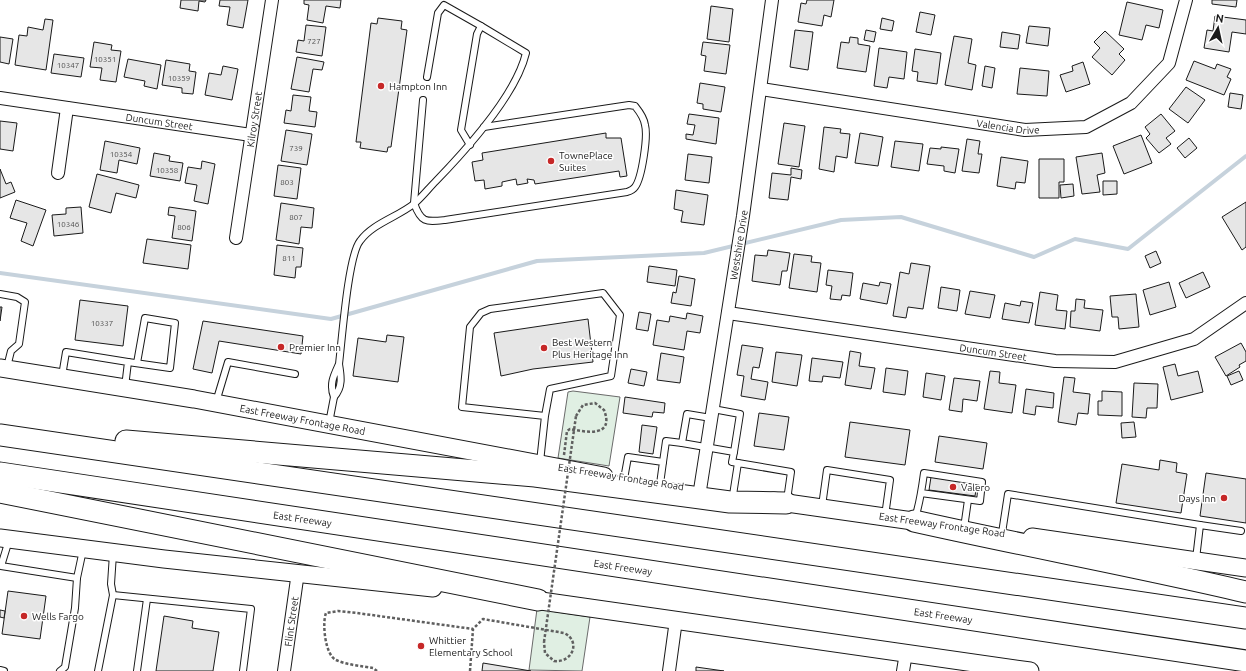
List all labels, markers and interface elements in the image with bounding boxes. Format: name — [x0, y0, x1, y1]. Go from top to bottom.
north arrow — [1198, 8, 1238, 48]
text: N — [1215, 12, 1225, 25]
house number: 727 — [307, 37, 321, 46]
house number: 10351 — [94, 55, 116, 64]
house number: 10347 — [57, 61, 79, 70]
house number: 10359 — [168, 74, 190, 83]
marker: Hampton Inn — [376, 81, 386, 91]
place label: Hampton Inn — [389, 81, 447, 92]
street label: Kilroy Street — [244, 91, 264, 148]
street label: Duncum Street — [125, 111, 194, 132]
street label: Valencia Drive — [976, 117, 1040, 136]
house number: 739 — [289, 144, 303, 153]
house number: 10354 — [110, 150, 133, 159]
place label: TownePlace Suites — [559, 150, 613, 173]
marker: TownePlace Suites — [546, 156, 556, 166]
house number: 10358 — [156, 166, 179, 175]
house number: 803 — [280, 178, 294, 187]
street label: Westshire Drive — [728, 209, 749, 281]
house number: 807 — [289, 213, 303, 222]
house number: 10346 — [57, 220, 80, 229]
house number: 806 — [177, 223, 191, 232]
house number: 811 — [282, 254, 296, 263]
house number: 10337 — [91, 319, 113, 328]
place label: Best Western Plus Heritage Inn — [552, 337, 628, 360]
marker: Premier Inn — [276, 342, 286, 352]
place label: Premier Inn — [289, 342, 341, 353]
street label: Duncum Street — [959, 342, 1028, 362]
marker: Best Western Plus Heritage Inn — [539, 343, 549, 353]
street label: East Freeway Frontage Road — [239, 402, 366, 437]
street label: East Freeway Frontage Road — [557, 462, 685, 492]
marker: Valero — [948, 482, 958, 492]
place label: Valero — [961, 482, 990, 493]
place label: Days Inn — [1178, 493, 1216, 504]
marker: Days Inn — [1219, 493, 1229, 503]
street label: East Freeway — [273, 509, 333, 529]
street label: East Freeway Frontage Road — [878, 511, 1006, 539]
street label: East Freeway — [593, 557, 653, 577]
street label: Flint Street — [282, 596, 300, 647]
street label: East Freeway — [913, 605, 973, 625]
marker: Wells Fargo — [19, 611, 29, 621]
place label: Wells Fargo — [32, 611, 84, 622]
place label: Whittier Elementary School — [429, 635, 513, 658]
marker: Whittier Elementary School — [416, 641, 426, 651]

